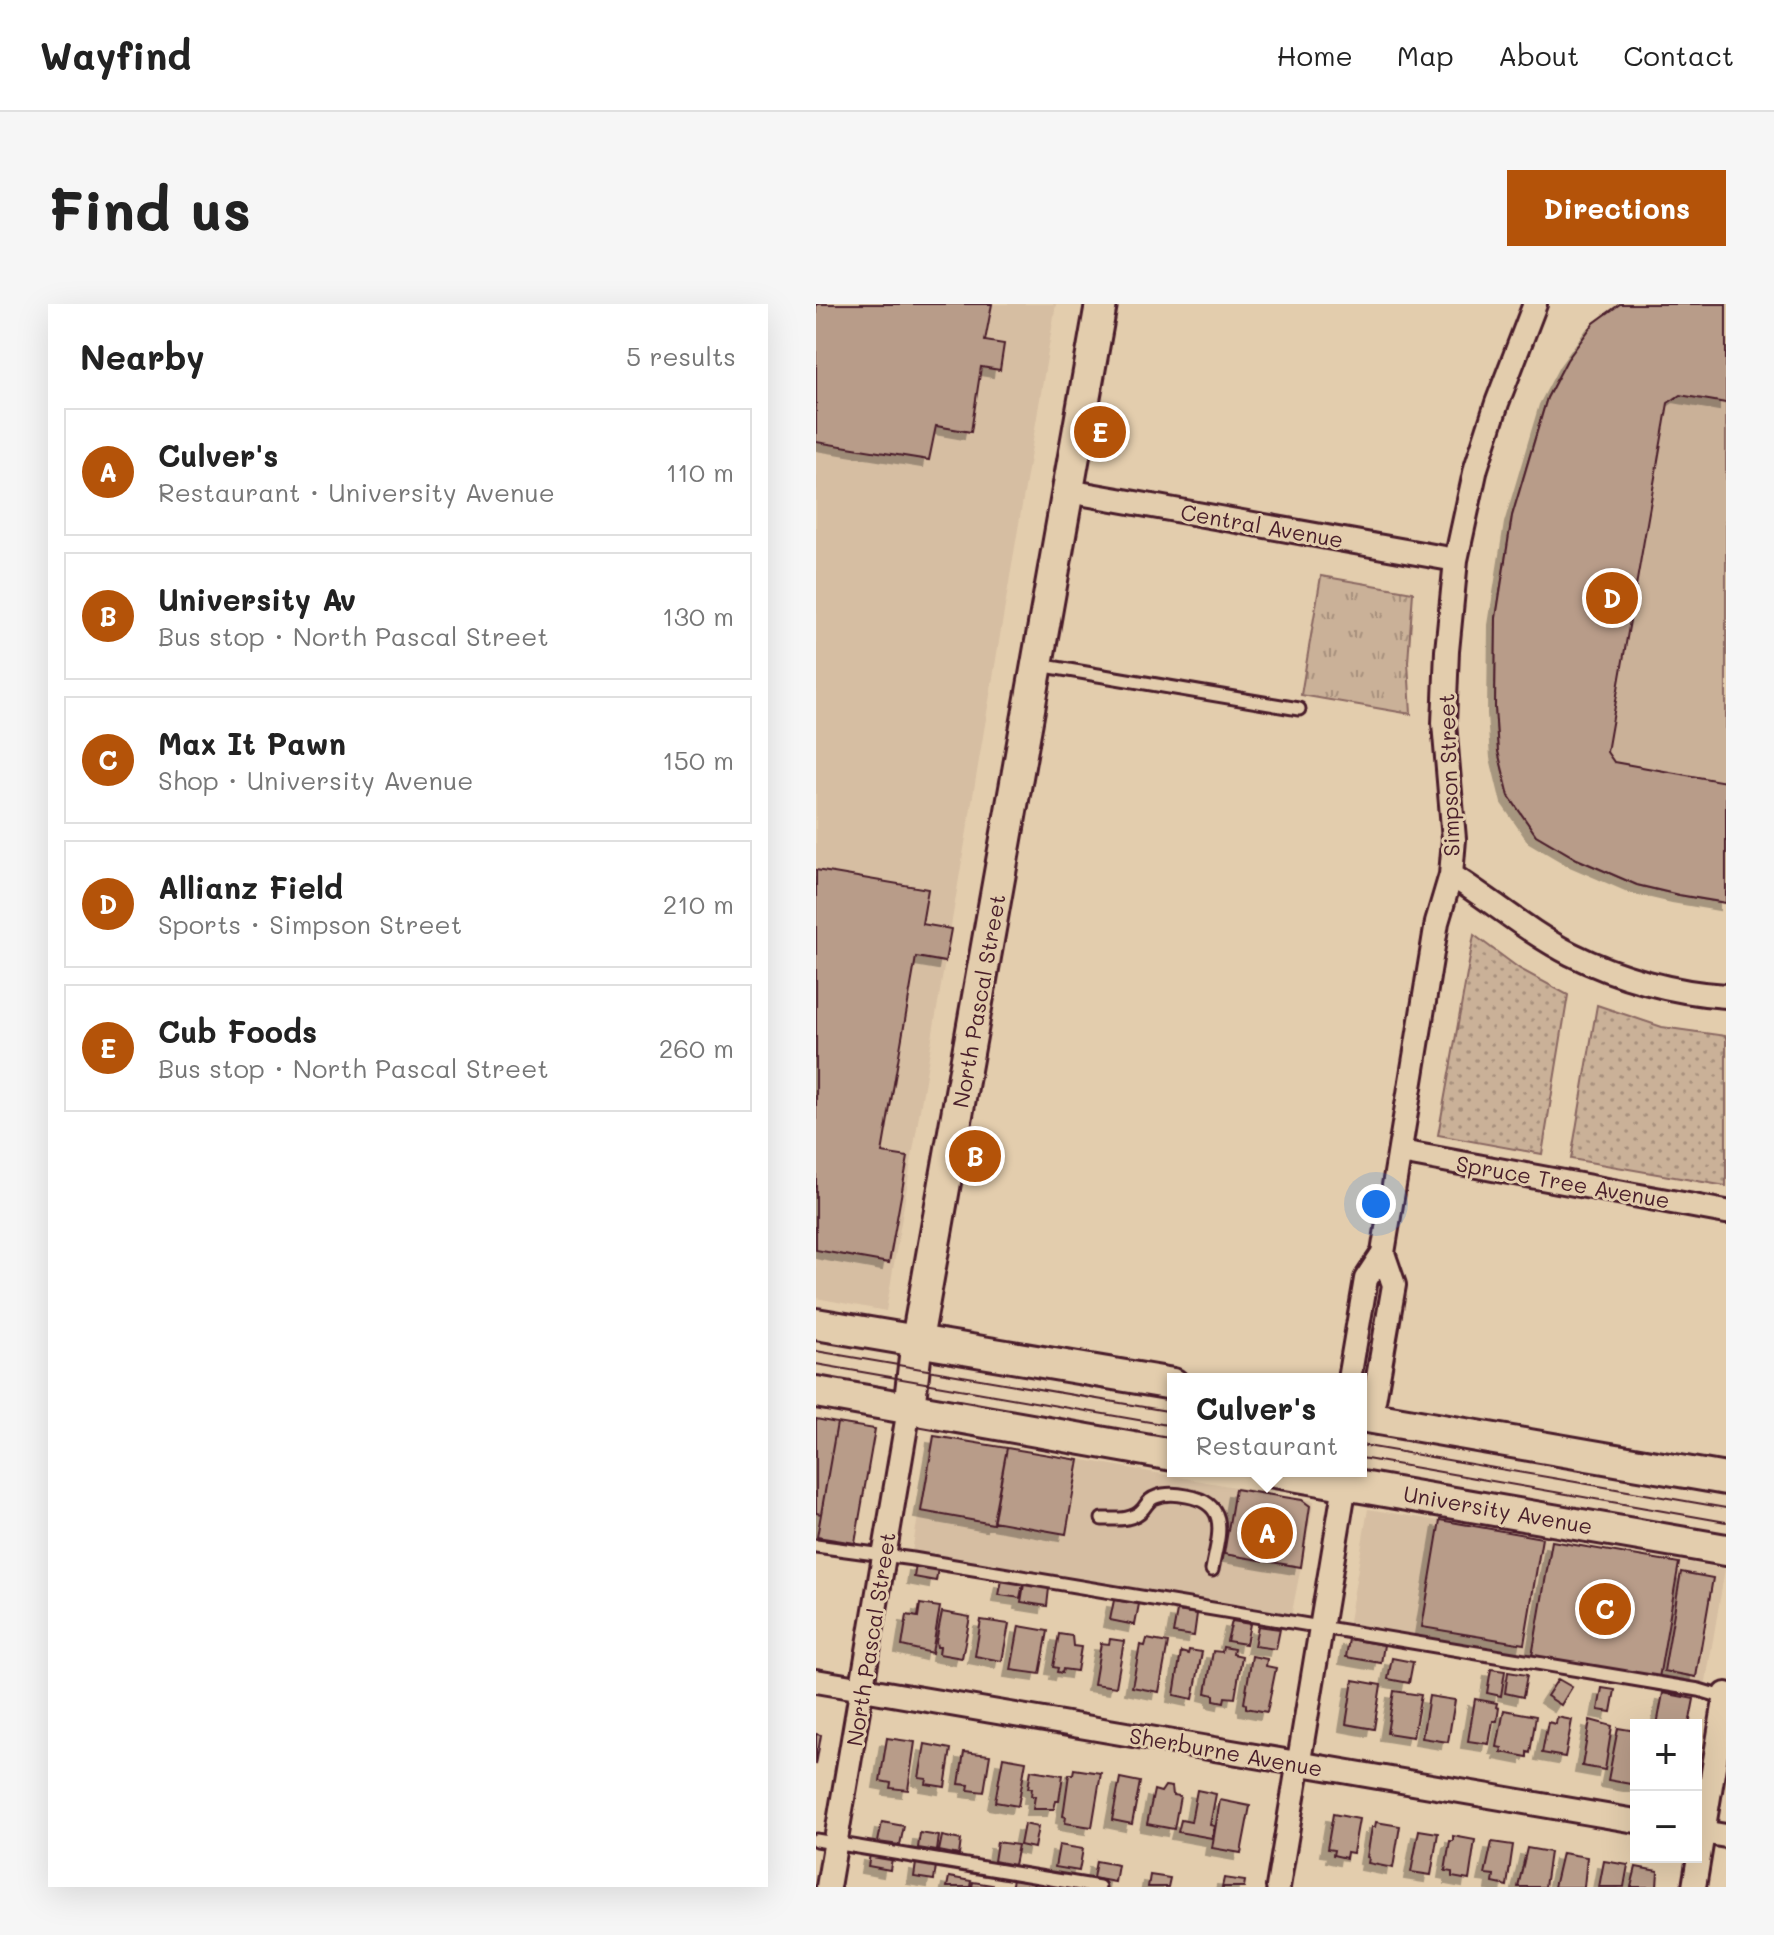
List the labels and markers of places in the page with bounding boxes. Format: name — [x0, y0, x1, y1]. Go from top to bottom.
pin: E — [1074, 402, 1126, 462]
pin: D — [1586, 568, 1638, 628]
pin: B — [949, 1126, 1001, 1186]
pin: A — [1241, 1503, 1293, 1563]
pin: C — [1579, 1579, 1631, 1639]

